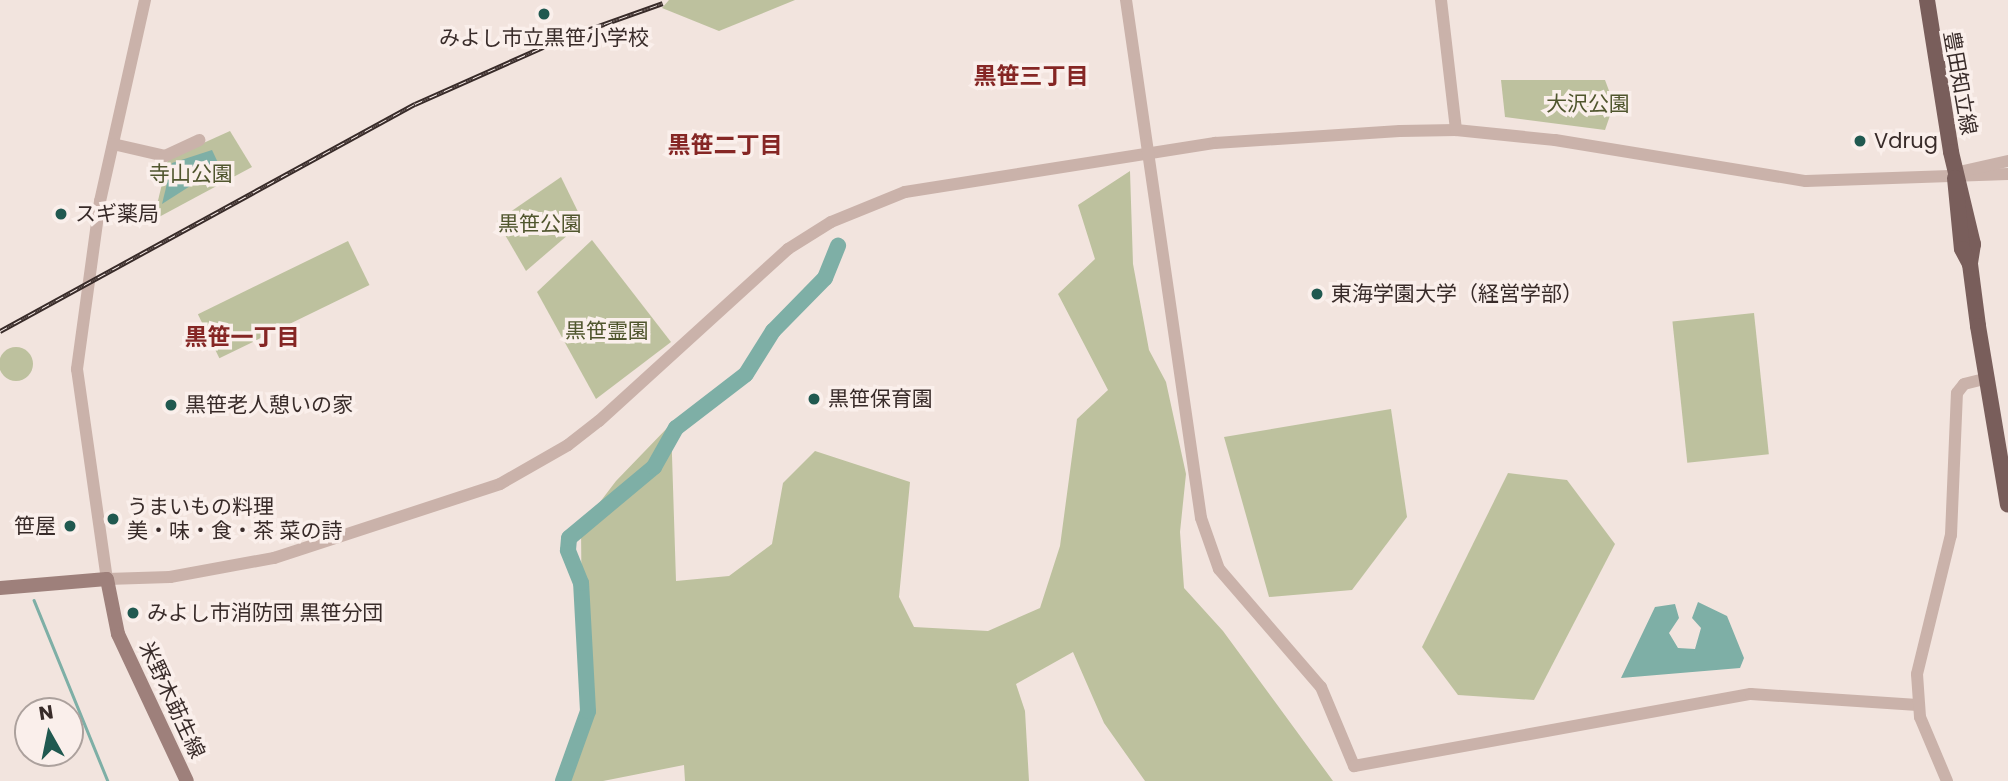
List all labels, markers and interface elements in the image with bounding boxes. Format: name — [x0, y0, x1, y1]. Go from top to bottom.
marker: みよし市立黒笹小学校 — [536, 6, 552, 22]
place label: みよし市立黒笹小学校 — [439, 25, 649, 51]
street label: 豊田知立線 — [1938, 29, 1982, 137]
district label: 黒笹三丁目 — [974, 62, 1088, 90]
park label: 大沢公園 — [1546, 91, 1630, 117]
place label: Vdrug — [1874, 128, 1938, 154]
district label: 黒笹二丁目 — [668, 131, 782, 159]
marker: Vdrug — [1852, 133, 1868, 149]
park label: 寺山公園 — [149, 161, 233, 187]
place label: スギ薬局 — [75, 201, 159, 227]
marker: スギ薬局 — [53, 206, 69, 222]
park label: 黒笹公園 — [498, 211, 582, 237]
place label: 東海学園大学（経営学部） — [1331, 281, 1583, 307]
marker: 東海学園大学（経営学部） — [1309, 286, 1325, 302]
park label: 黒笹霊園 — [565, 318, 649, 344]
district label: 黒笹一丁目 — [185, 323, 299, 351]
place label: 黒笹保育園 — [828, 386, 933, 412]
marker: 黒笹保育園 — [806, 391, 822, 407]
place label: 黒笹老人憩いの家 — [185, 392, 353, 418]
marker: 黒笹老人憩いの家 — [163, 397, 179, 413]
place label: うまいもの料理 美・味・食・茶 菜の詩 — [127, 494, 343, 544]
marker: うまいもの料理 美・味・食・茶 菜の詩 — [105, 511, 121, 527]
place label: 笹屋 — [14, 513, 56, 539]
marker: 笹屋 — [62, 518, 78, 534]
place label: みよし市消防団 黒笹分団 — [147, 600, 384, 626]
marker: みよし市消防団 黒笹分団 — [125, 605, 141, 621]
street label: 米野木莇生線 — [134, 638, 210, 762]
north arrow — [14, 697, 84, 767]
text: N — [37, 698, 55, 727]

